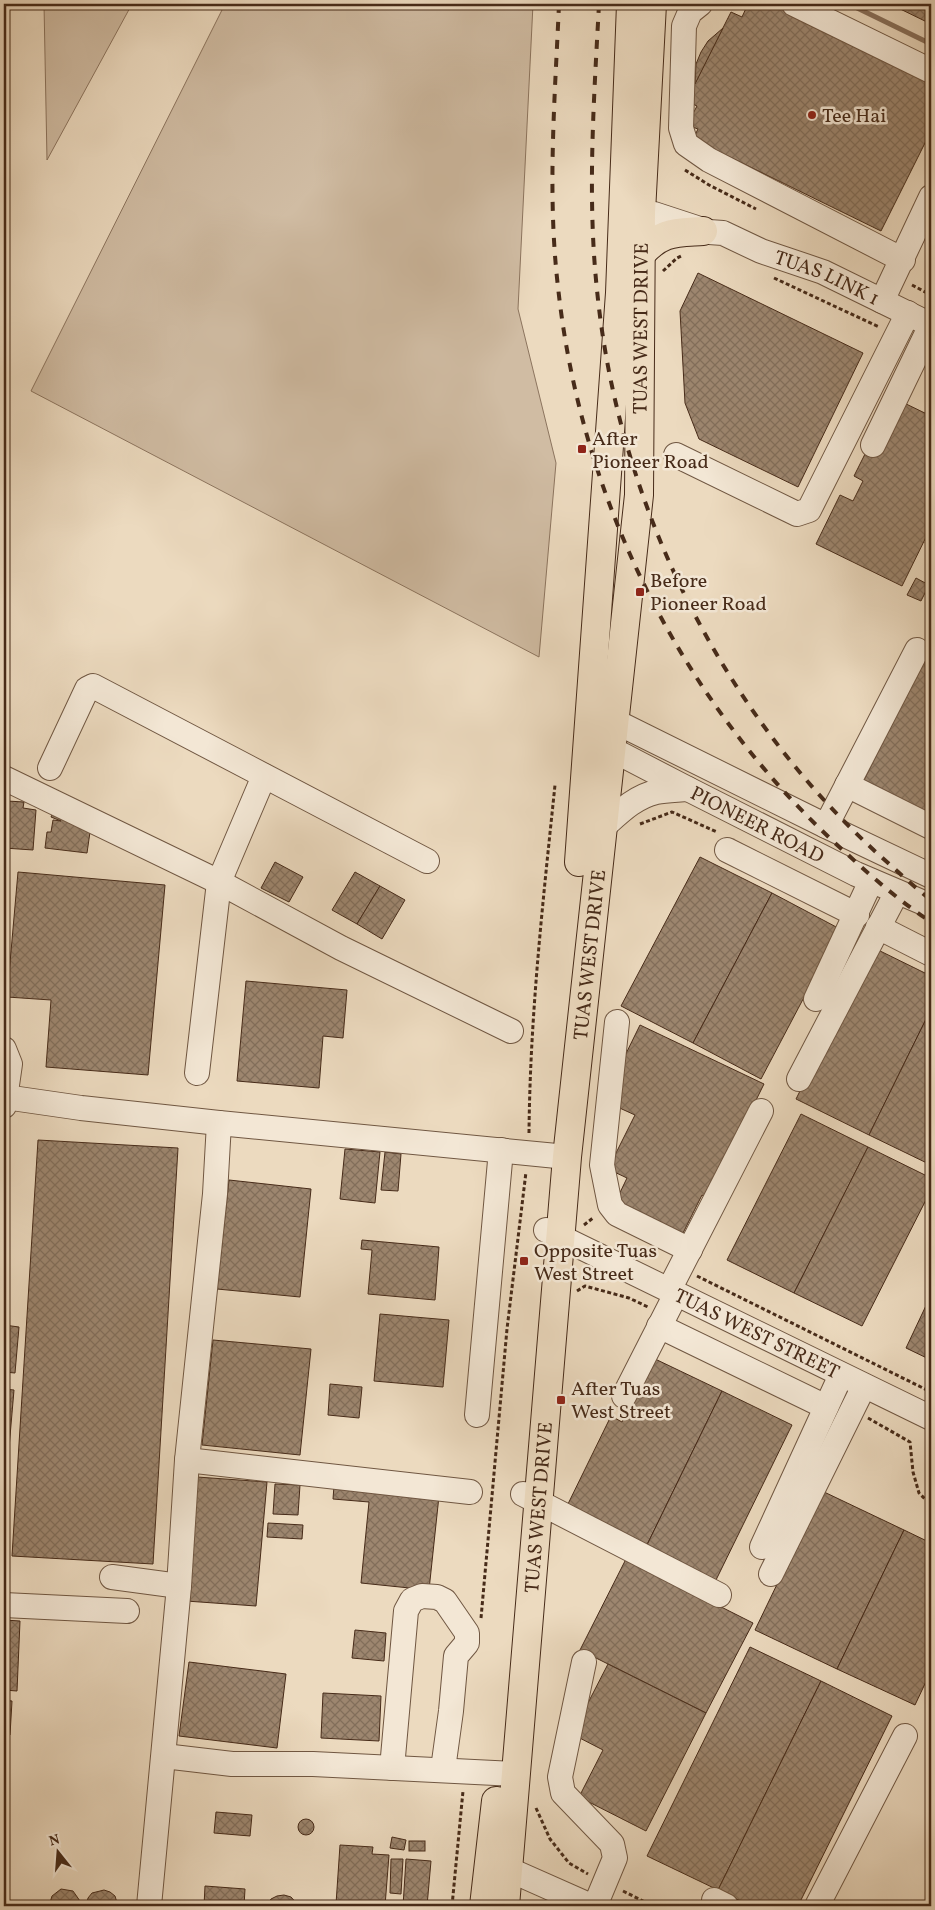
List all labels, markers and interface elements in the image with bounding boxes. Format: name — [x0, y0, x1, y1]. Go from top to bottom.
place label: Tee Hai — [822, 103, 886, 131]
marker: Tee Hai — [806, 109, 818, 121]
street label: TUAS WEST DRIVE — [628, 243, 657, 414]
street label: TUAS LINK 1 — [770, 244, 884, 313]
place label: After Pioneer Road — [592, 426, 709, 477]
marker: After Pioneer Road — [576, 443, 588, 455]
place label: Before Pioneer Road — [650, 568, 767, 619]
marker: Before Pioneer Road — [634, 586, 646, 598]
street label: PIONEER ROAD — [685, 780, 828, 871]
street label: TUAS WEST DRIVE — [568, 868, 614, 1042]
place label: Opposite Tuas West Street — [534, 1238, 657, 1289]
marker: Opposite Tuas West Street — [518, 1255, 530, 1267]
street label: TUAS WEST STREET — [669, 1283, 844, 1387]
place label: After Tuas West Street — [571, 1376, 671, 1427]
marker: After Tuas West Street — [555, 1394, 567, 1406]
street label: TUAS WEST DRIVE — [519, 1421, 561, 1594]
north arrow — [32, 1828, 82, 1878]
text: N — [47, 1830, 62, 1852]

